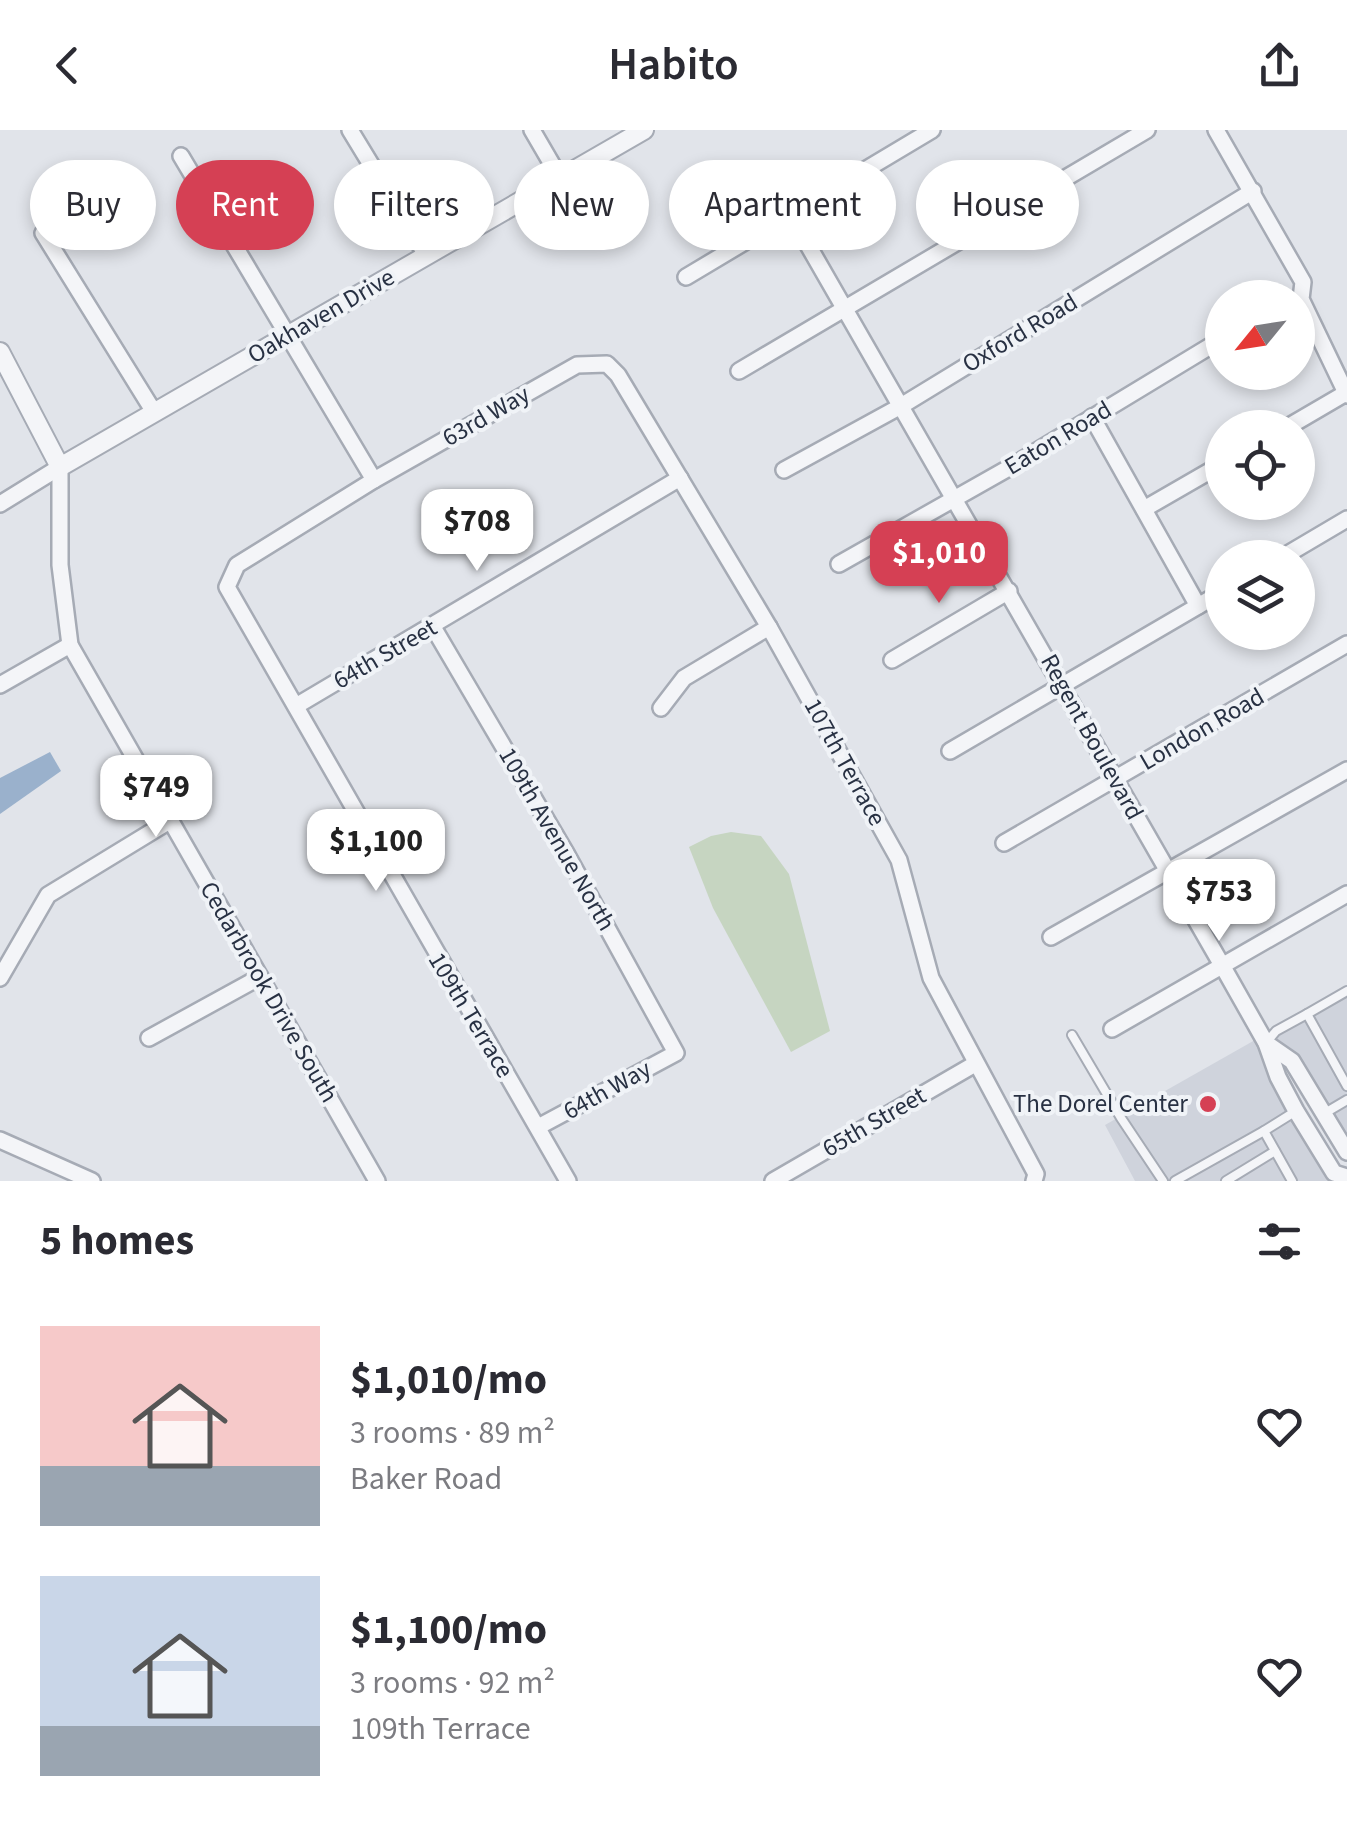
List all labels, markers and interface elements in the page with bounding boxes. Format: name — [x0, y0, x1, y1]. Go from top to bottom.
text: Habito — [608, 33, 739, 97]
icon: back — [40, 38, 95, 93]
icon: share — [1252, 38, 1307, 93]
chip: Buy — [30, 160, 156, 250]
chip: Rent — [176, 160, 314, 250]
chip: Filters — [334, 160, 494, 250]
chip: New — [514, 160, 649, 250]
chip: Apartment — [669, 160, 896, 250]
chip: House — [916, 160, 1079, 250]
street label: Oakhaven Drive — [241, 259, 401, 373]
north arrow — [1205, 280, 1315, 390]
map controls — [1205, 280, 1315, 650]
street label: Oxford Road — [955, 284, 1085, 382]
street label: 63rd Way — [436, 376, 537, 456]
street label: Eaton Road — [998, 392, 1118, 484]
button: locate — [1205, 410, 1315, 520]
pin: $708 — [418, 489, 536, 574]
text: $708 — [443, 498, 511, 544]
pin: $1,010 — [858, 521, 1020, 606]
text: $1,010 — [892, 530, 986, 576]
button: layers — [1205, 540, 1315, 650]
street label: 64th Street — [326, 610, 444, 698]
street label: Regent Boulevard — [1031, 647, 1153, 827]
street label: London Road — [1133, 679, 1271, 779]
street label: 107th Terrace — [795, 692, 895, 832]
street label: 109th Avenue North — [490, 740, 624, 938]
pin: $749 — [97, 755, 215, 840]
text: $749 — [122, 764, 190, 810]
pin: $1,100 — [295, 809, 457, 894]
text: $1,100 — [329, 818, 423, 864]
pin: $753 — [1160, 859, 1278, 944]
text: $753 — [1185, 868, 1253, 914]
street label: Cedarbrook Drive South — [191, 875, 347, 1109]
street label: 109th Terrace — [419, 945, 523, 1085]
street label: 64th Way — [557, 1051, 658, 1129]
street label: 65th Street — [815, 1078, 933, 1166]
place label: The Dorel Center — [1013, 1086, 1188, 1122]
marker: The Dorel Center — [1197, 1093, 1219, 1115]
text: 5 homes — [40, 1211, 194, 1271]
icon: filters — [1252, 1214, 1307, 1269]
text: $1,010/mo — [350, 1350, 547, 1410]
icon: home — [120, 1366, 240, 1486]
icon: heart — [1252, 1399, 1307, 1454]
text: 3 rooms · 89 m² — [350, 1410, 555, 1456]
text: Baker Road — [350, 1456, 502, 1502]
text: $1,100/mo — [350, 1600, 547, 1660]
icon: home — [120, 1616, 240, 1736]
icon: heart — [1252, 1649, 1307, 1704]
text: 3 rooms · 92 m² — [350, 1660, 555, 1706]
text: 109th Terrace — [350, 1706, 531, 1752]

